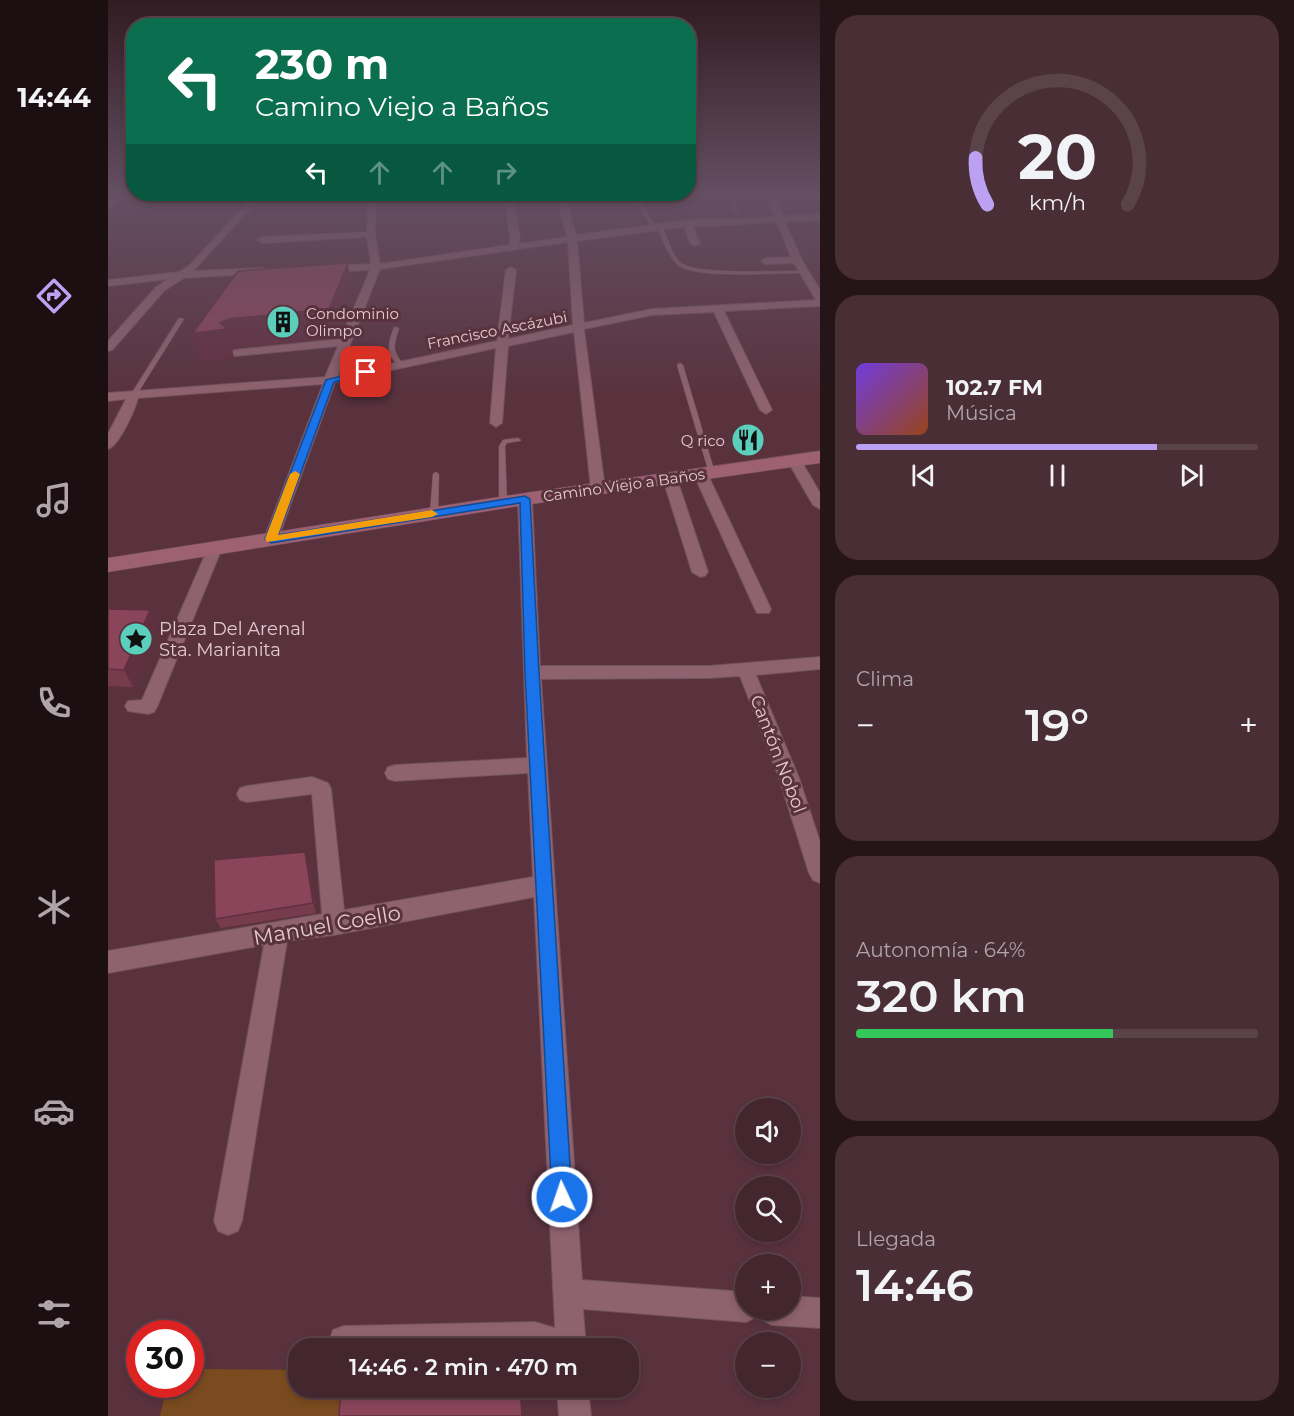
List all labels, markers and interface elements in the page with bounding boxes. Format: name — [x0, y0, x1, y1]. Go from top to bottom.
text: 230 m — [255, 38, 389, 90]
icon: left — [156, 42, 234, 120]
text: 14:44 — [17, 81, 91, 114]
text: Camino Viejo a Baños — [255, 90, 549, 123]
text: 20 — [1017, 119, 1097, 195]
icon: left — [300, 156, 333, 189]
icon: ahead — [363, 156, 396, 189]
icon: ahead — [426, 156, 459, 189]
icon: right — [489, 156, 522, 189]
text: km/h — [1028, 189, 1086, 215]
icon: directions — [33, 275, 75, 317]
building icon: Condominio Olimpo — [265, 304, 301, 340]
place label: Condominio Olimpo — [306, 304, 399, 340]
street label: Francisco Ascázubi — [425, 307, 569, 353]
pin — [340, 346, 391, 397]
icon: arrive — [349, 355, 382, 388]
text: 102.7 FM — [946, 374, 1043, 401]
text: Música — [946, 401, 1017, 425]
restaurant icon: Q rico — [730, 422, 766, 458]
place label: Q rico — [681, 431, 725, 450]
icon: previous — [907, 459, 940, 492]
icon: pause — [1041, 459, 1074, 492]
icon: next — [1175, 459, 1208, 492]
street label: Camino Viejo a Baños — [542, 464, 706, 506]
icon: music — [33, 479, 75, 521]
place label: Plaza Del Arenal Sta. Marianita — [159, 618, 306, 661]
place icon: Plaza Del Arenal Sta. Marianita — [118, 621, 154, 657]
text: Clima — [856, 667, 914, 691]
icon: phone — [33, 682, 75, 724]
street label: Cantón Nobol — [745, 692, 811, 816]
text: 19° — [1025, 697, 1089, 752]
text: − — [856, 705, 875, 745]
text: + — [1239, 705, 1258, 745]
icon: climate — [33, 886, 75, 928]
street label: Manuel Coello — [251, 900, 403, 950]
text: Autonomía · 64% — [856, 938, 1025, 962]
text: 320 km — [856, 968, 1027, 1023]
icon: car — [33, 1090, 75, 1132]
map controls — [735, 1098, 801, 1398]
button: sound — [735, 1098, 801, 1164]
position arrow — [530, 1165, 594, 1229]
button: search — [735, 1176, 801, 1242]
text: Llegada — [856, 1227, 936, 1251]
button: + — [735, 1254, 801, 1320]
text: 14:46 — [856, 1257, 974, 1312]
icon: filters — [33, 1293, 75, 1335]
speed limit sign: 30 — [126, 1320, 204, 1398]
button: − — [735, 1332, 801, 1398]
text: 14:46 · 2 min · 470 m — [349, 1354, 578, 1381]

